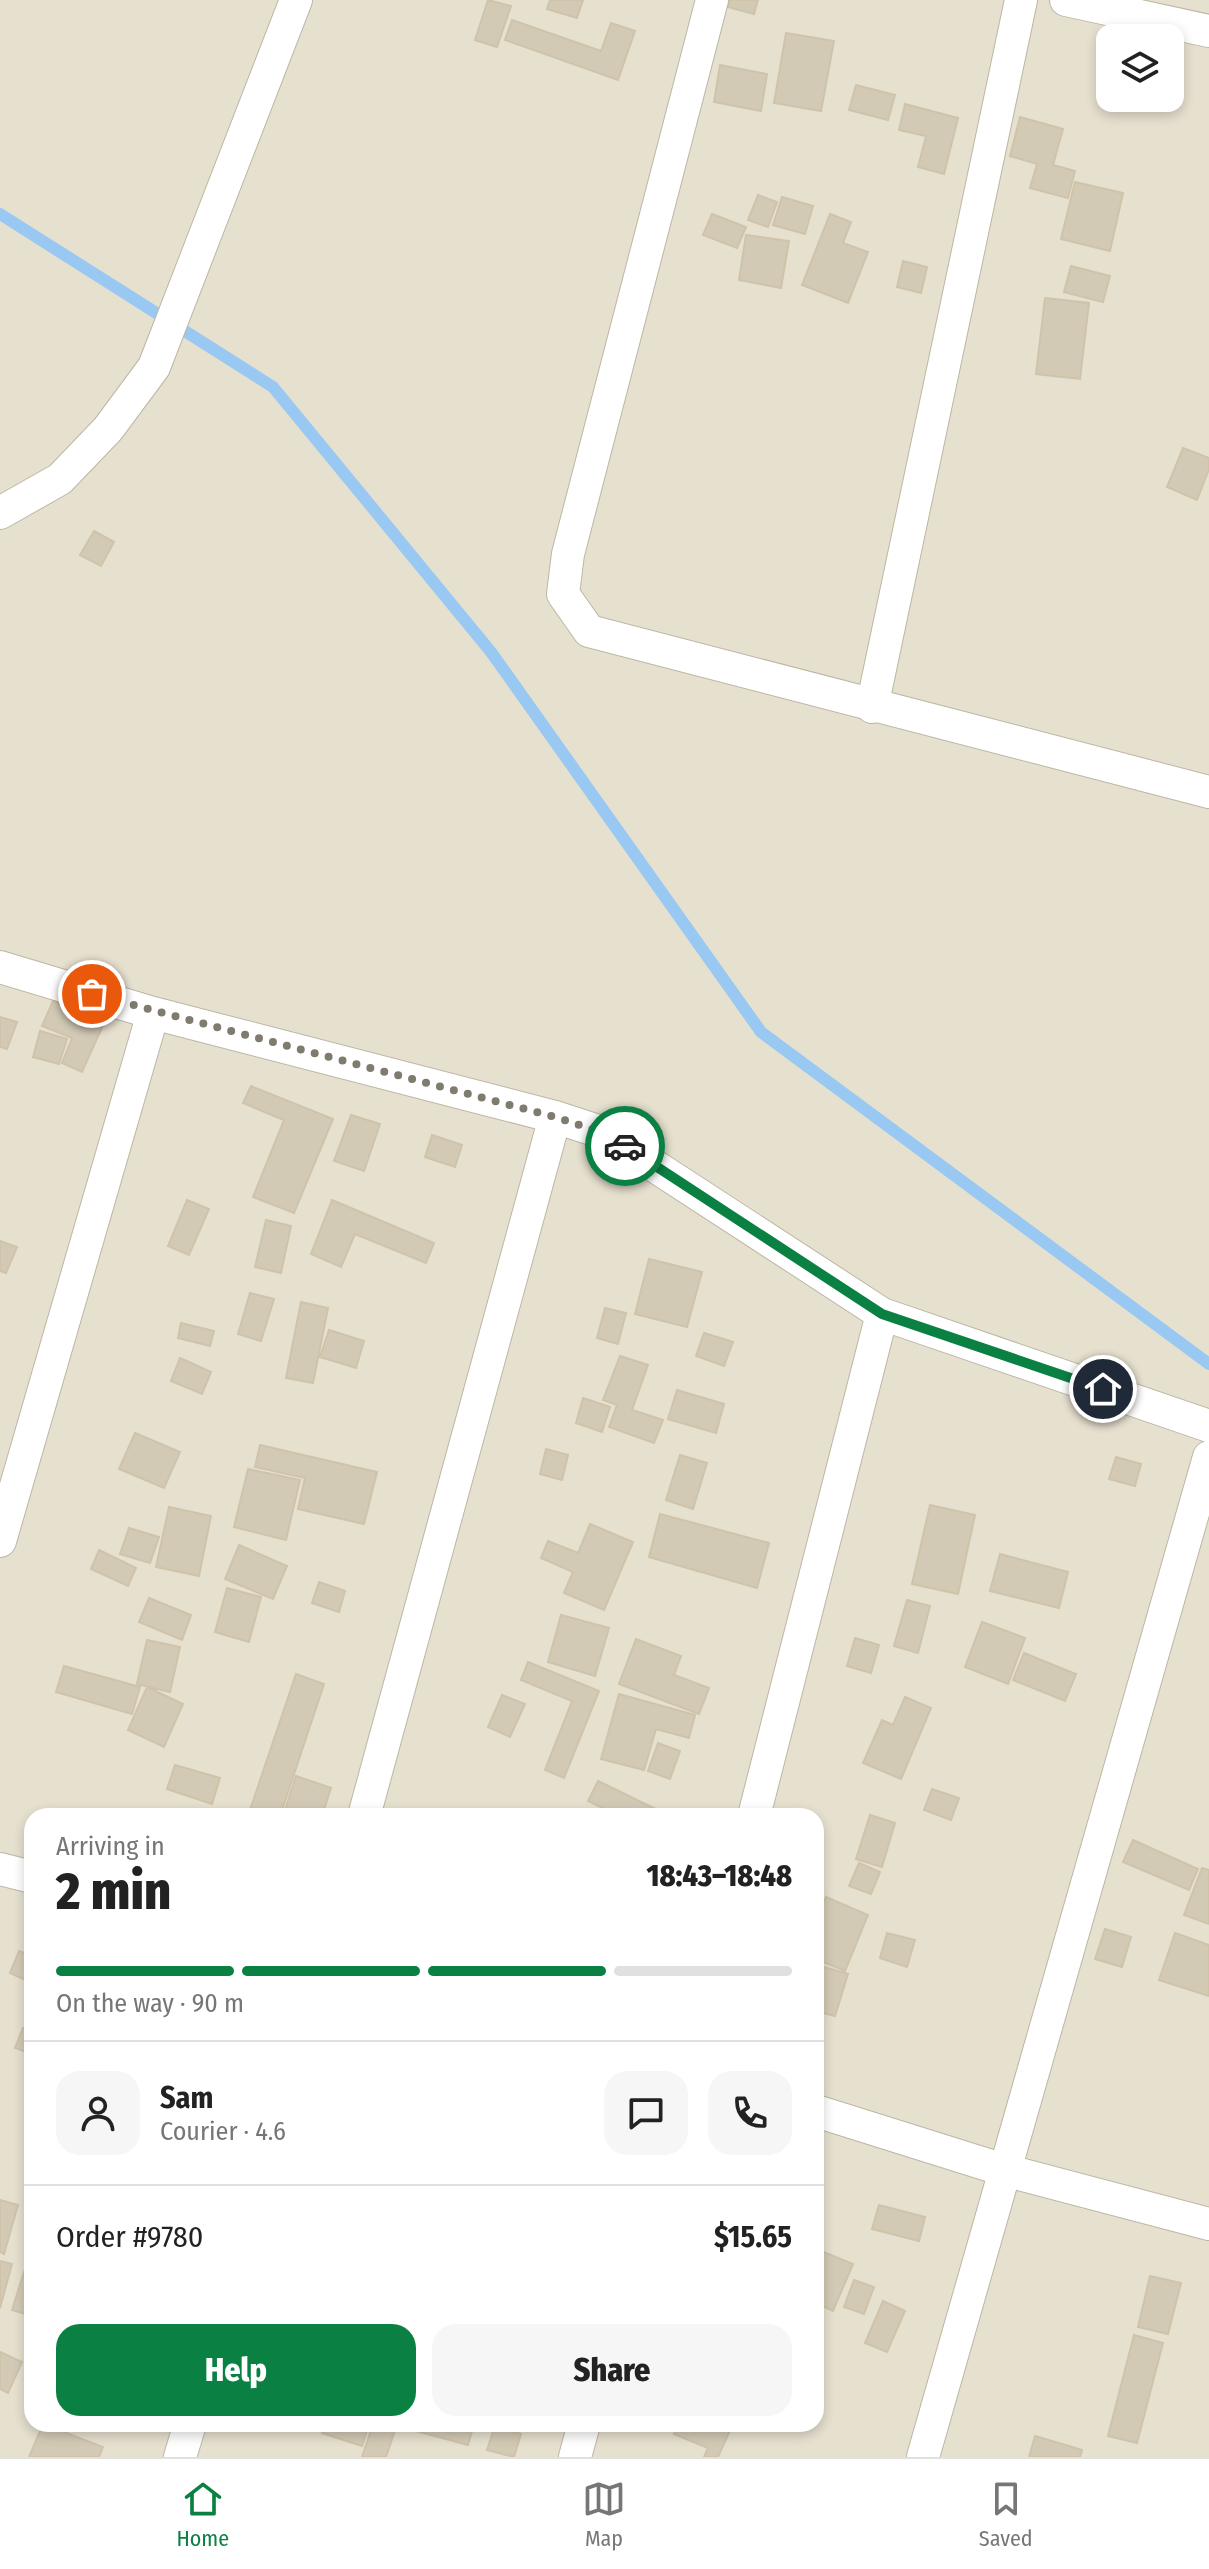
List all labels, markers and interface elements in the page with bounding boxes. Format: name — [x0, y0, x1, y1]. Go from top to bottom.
map controls — [1096, 24, 1184, 112]
button: layers — [1096, 24, 1184, 112]
pin — [58, 960, 126, 1028]
icon: bag — [70, 972, 114, 1016]
courier — [585, 1106, 665, 1186]
icon: car — [603, 1124, 647, 1168]
pin — [1069, 1355, 1137, 1423]
icon: home — [1081, 1367, 1125, 1411]
text: Arriving in — [56, 1831, 165, 1862]
text: 18:43–18:48 — [646, 1858, 792, 1894]
text: 2 min — [56, 1860, 171, 1923]
text: On the way · 90 m — [56, 1988, 244, 2019]
button: person — [56, 2071, 140, 2155]
button: chat — [604, 2071, 688, 2155]
button: phone — [708, 2071, 792, 2155]
text: Sam — [160, 2080, 213, 2116]
text: Courier · 4.6 — [160, 2116, 286, 2147]
text: Order #9780 — [56, 2219, 203, 2255]
text: $15.65 — [714, 2219, 792, 2255]
button: Help — [56, 2324, 416, 2416]
button: Share — [432, 2324, 792, 2416]
tab: Home — [176, 2477, 229, 2552]
tab: Map — [582, 2477, 626, 2552]
tab: Saved — [979, 2477, 1033, 2552]

